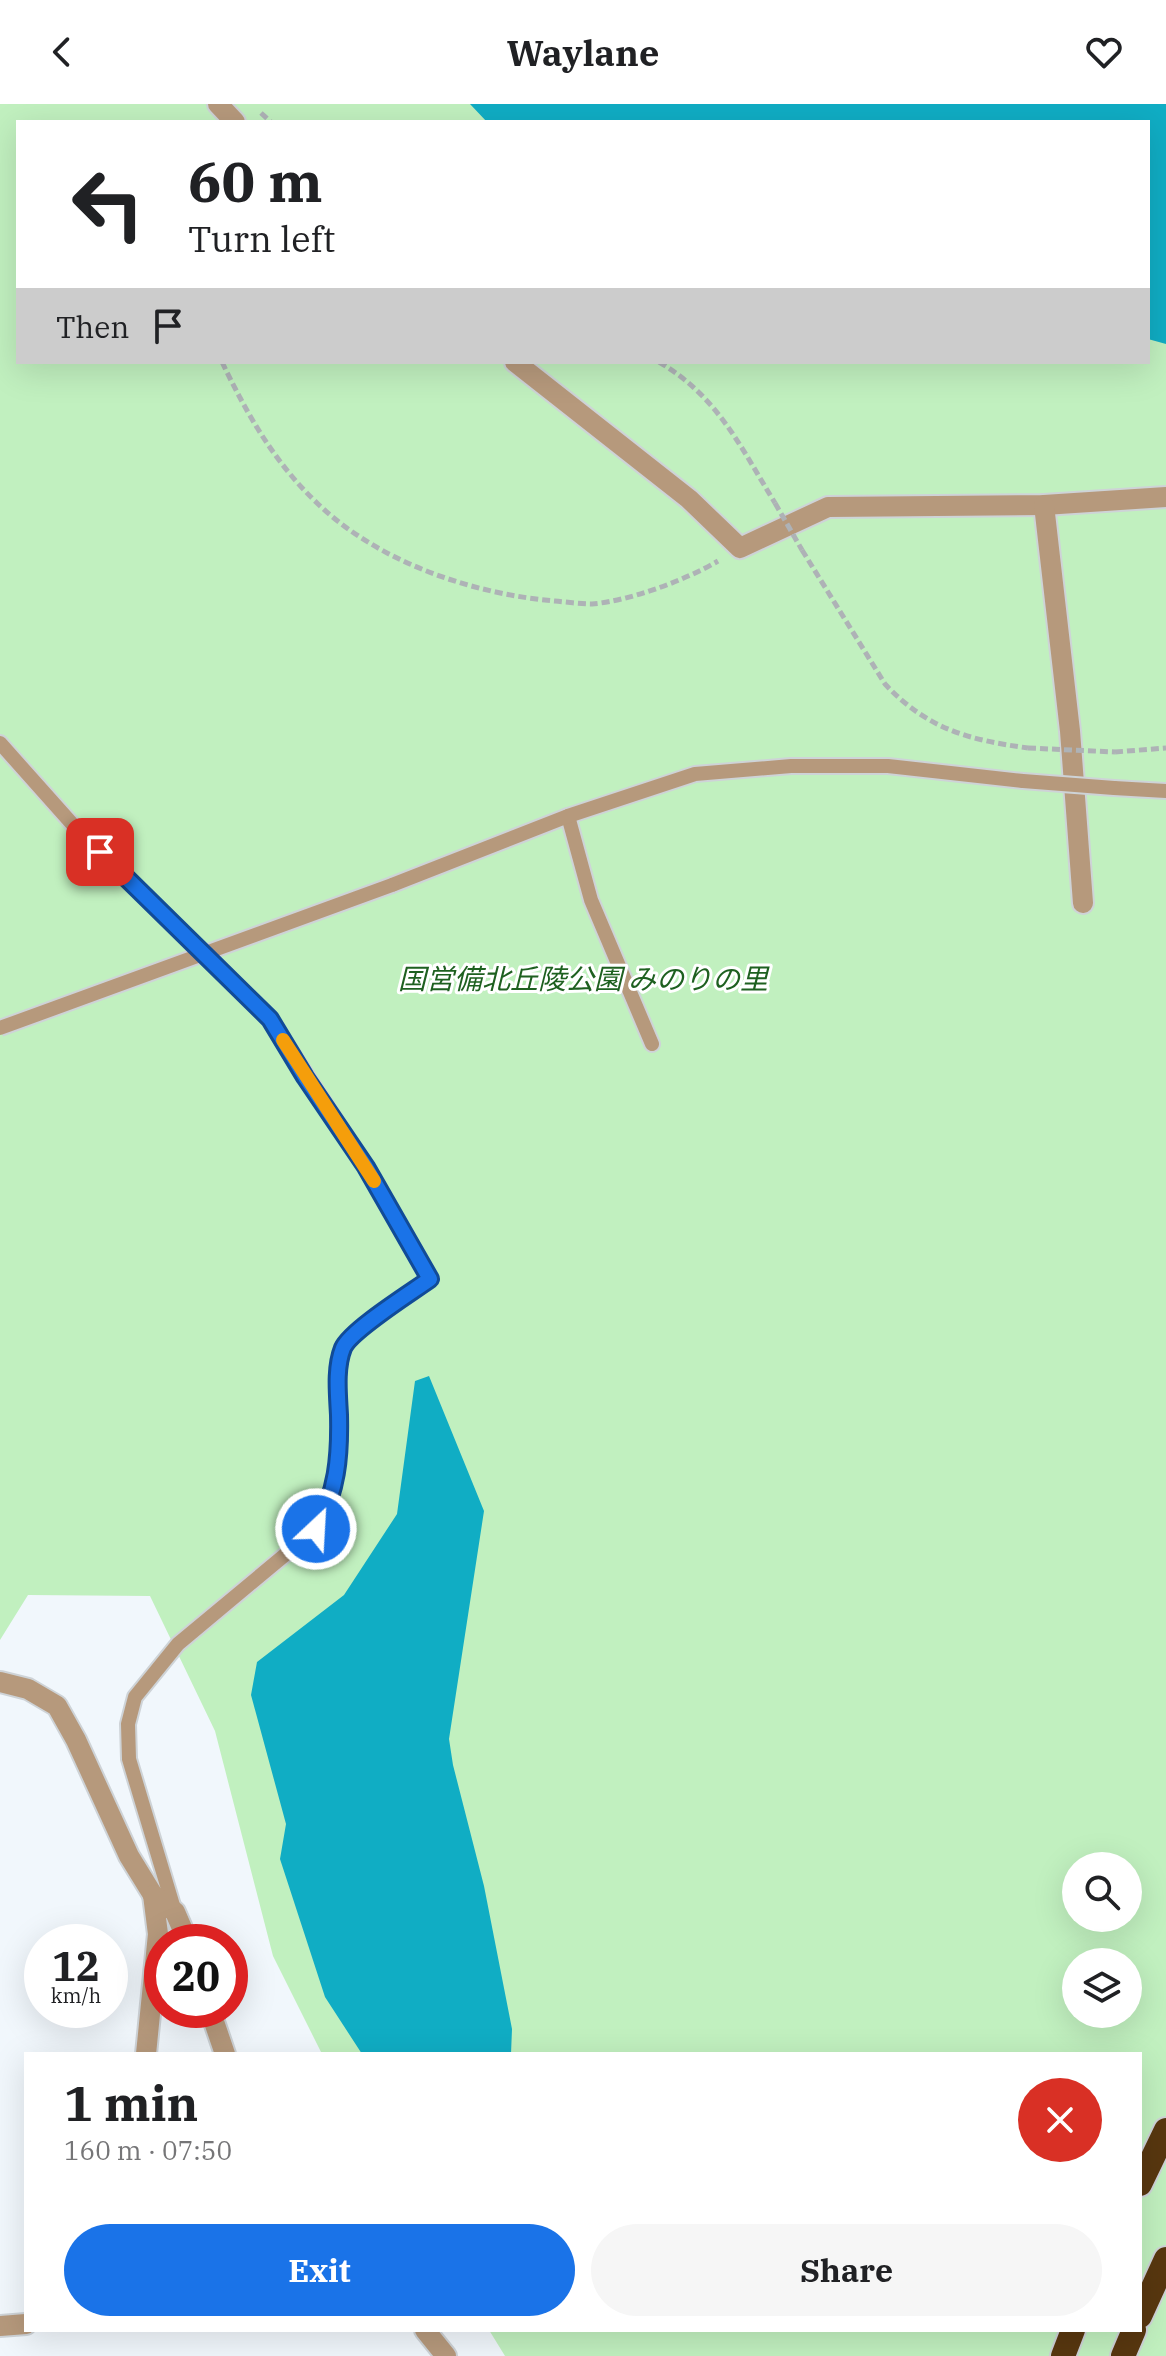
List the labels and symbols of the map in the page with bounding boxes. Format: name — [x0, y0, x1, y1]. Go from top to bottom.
pin — [66, 818, 134, 886]
park label: 国営備北丘陵公園 みのりの里 — [398, 960, 770, 997]
position arrow — [274, 1487, 358, 1571]
speed limit sign: 20 — [144, 1924, 248, 2028]

